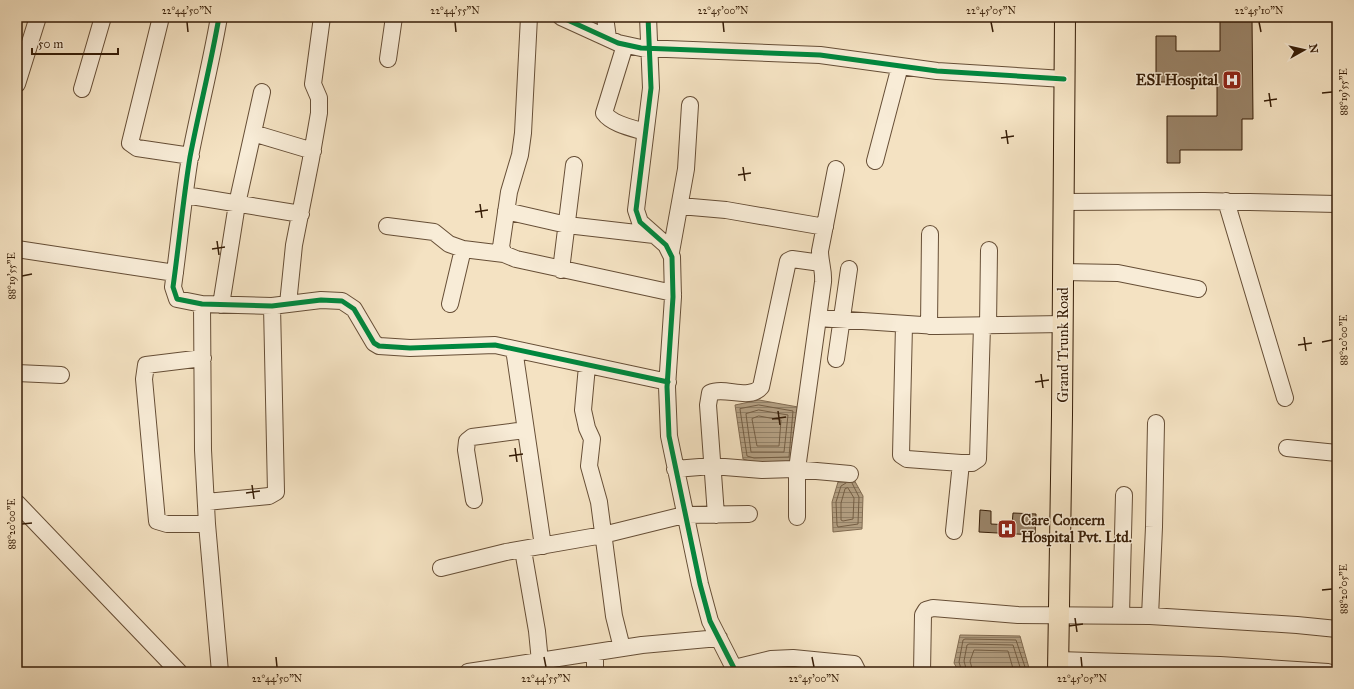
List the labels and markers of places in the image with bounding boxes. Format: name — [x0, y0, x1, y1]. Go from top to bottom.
hospital icon: ESI Hospital — [1221, 69, 1243, 91]
place label: ESI Hospital — [1136, 71, 1219, 90]
place label: Care Concern Hospital Pvt. Ltd. — [1021, 511, 1132, 547]
hospital icon: Care Concern Hospital Pvt. Ltd. — [996, 518, 1018, 540]

